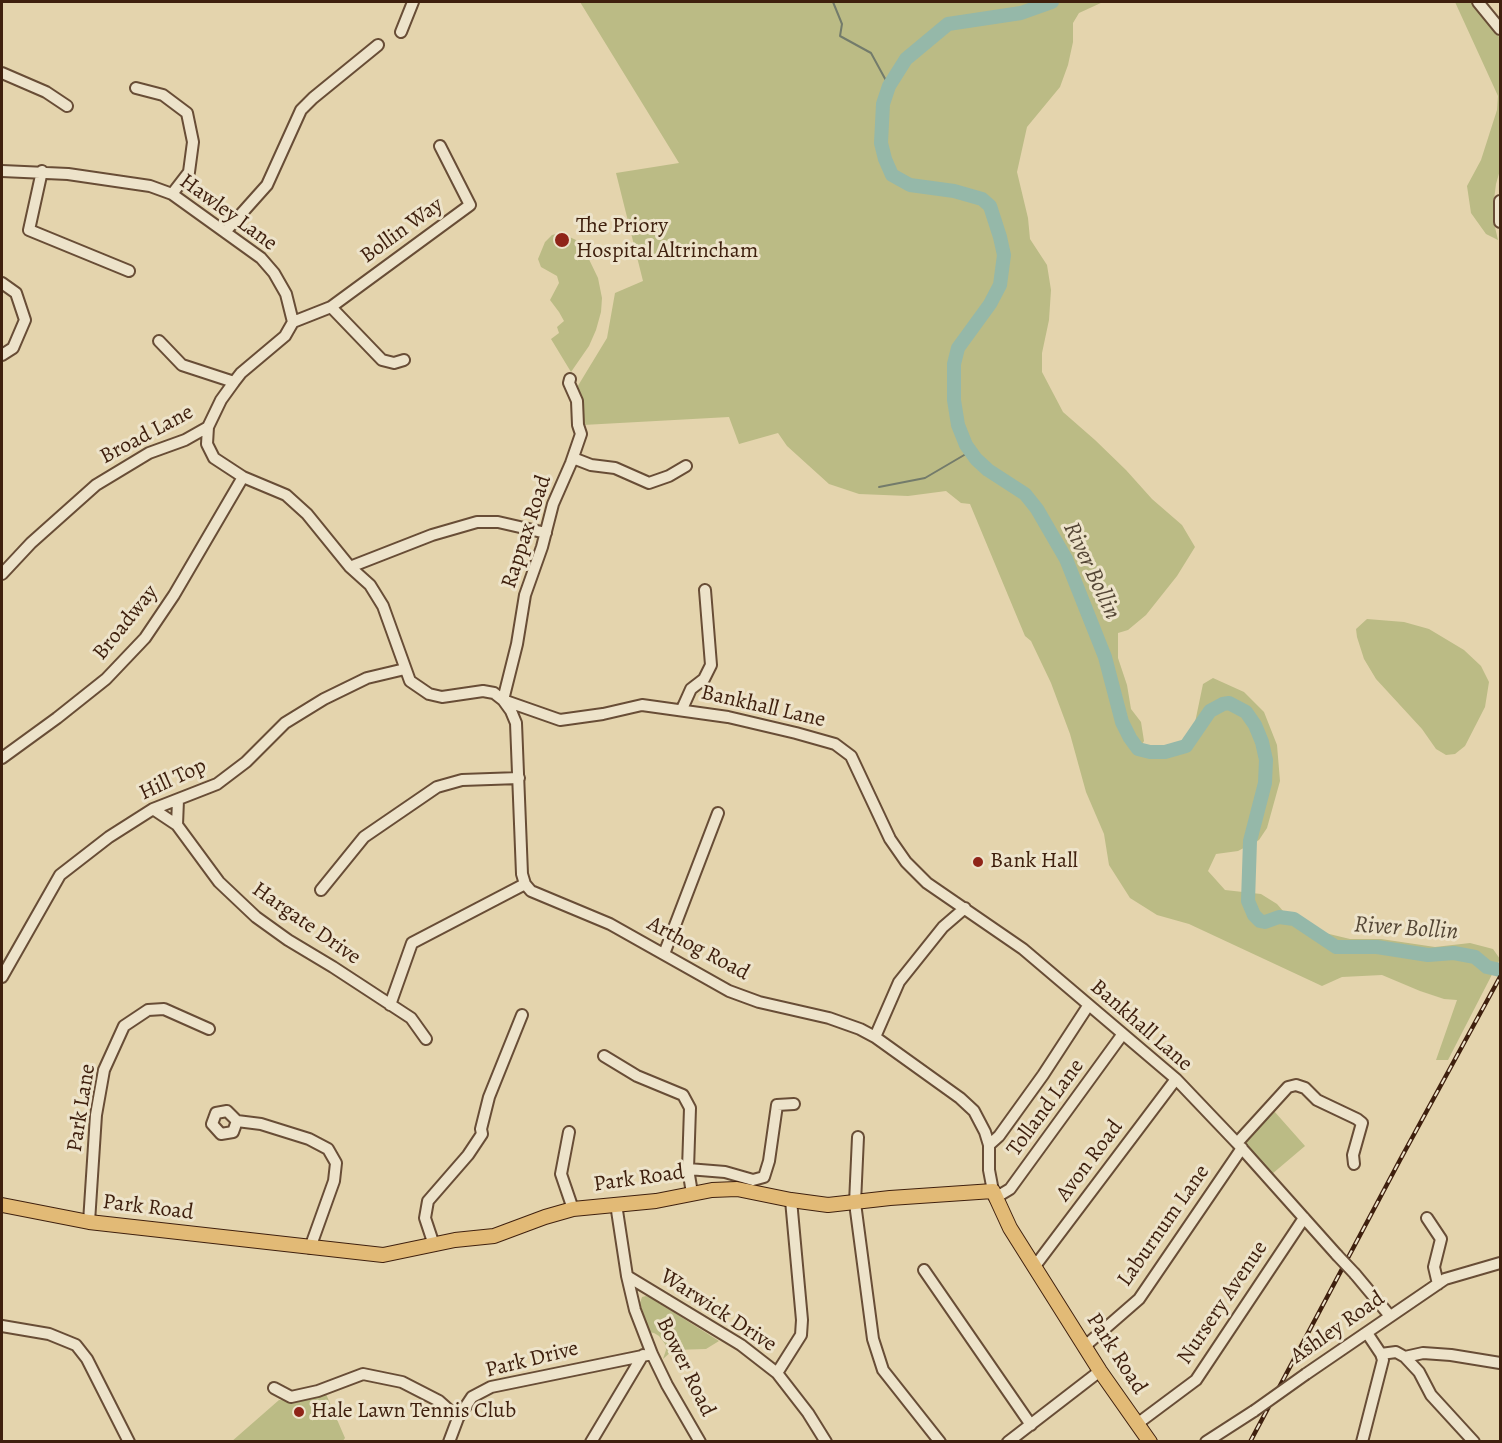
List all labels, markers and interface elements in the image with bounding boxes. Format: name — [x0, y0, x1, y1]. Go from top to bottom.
street label: Hawley Lane — [174, 169, 282, 257]
street label: Bollin Way — [356, 192, 448, 270]
place label: The Priory Hospital Altrincham — [576, 214, 758, 266]
marker: The Priory Hospital Altrincham — [553, 231, 571, 249]
street label: Broad Lane — [96, 399, 198, 471]
street label: Rappax Road — [496, 472, 558, 592]
water label: River Bollin — [1056, 518, 1126, 624]
street label: Broadway — [88, 580, 164, 666]
street label: Bankhall Lane — [698, 680, 828, 734]
street label: Hill Top — [135, 753, 211, 807]
place label: Bank Hall — [990, 849, 1078, 875]
marker: Bank Hall — [971, 855, 985, 869]
street label: Hargate Drive — [247, 877, 365, 971]
street label: Arthog Road — [642, 911, 754, 987]
water label: River Bollin — [1353, 911, 1459, 947]
street label: Bankhall Lane — [1084, 974, 1198, 1078]
street label: Tolland Lane — [1002, 1054, 1090, 1162]
street label: Park Lane — [62, 1062, 102, 1154]
street label: Avon Road — [1051, 1115, 1129, 1207]
street label: Park Road — [592, 1160, 686, 1198]
street label: Laburnum Lane — [1112, 1160, 1216, 1292]
street label: Park Road — [101, 1189, 195, 1227]
street label: Nursery Avenue — [1172, 1236, 1274, 1370]
street label: Warwick Drive — [655, 1264, 781, 1358]
street label: Ashley Road — [1286, 1286, 1390, 1370]
street label: Park Road — [1080, 1308, 1152, 1400]
street label: Bower Road — [650, 1313, 720, 1421]
street label: Park Drive — [483, 1336, 581, 1384]
place label: Hale Lawn Tennis Club — [311, 1399, 516, 1425]
marker: Hale Lawn Tennis Club — [292, 1405, 306, 1419]

